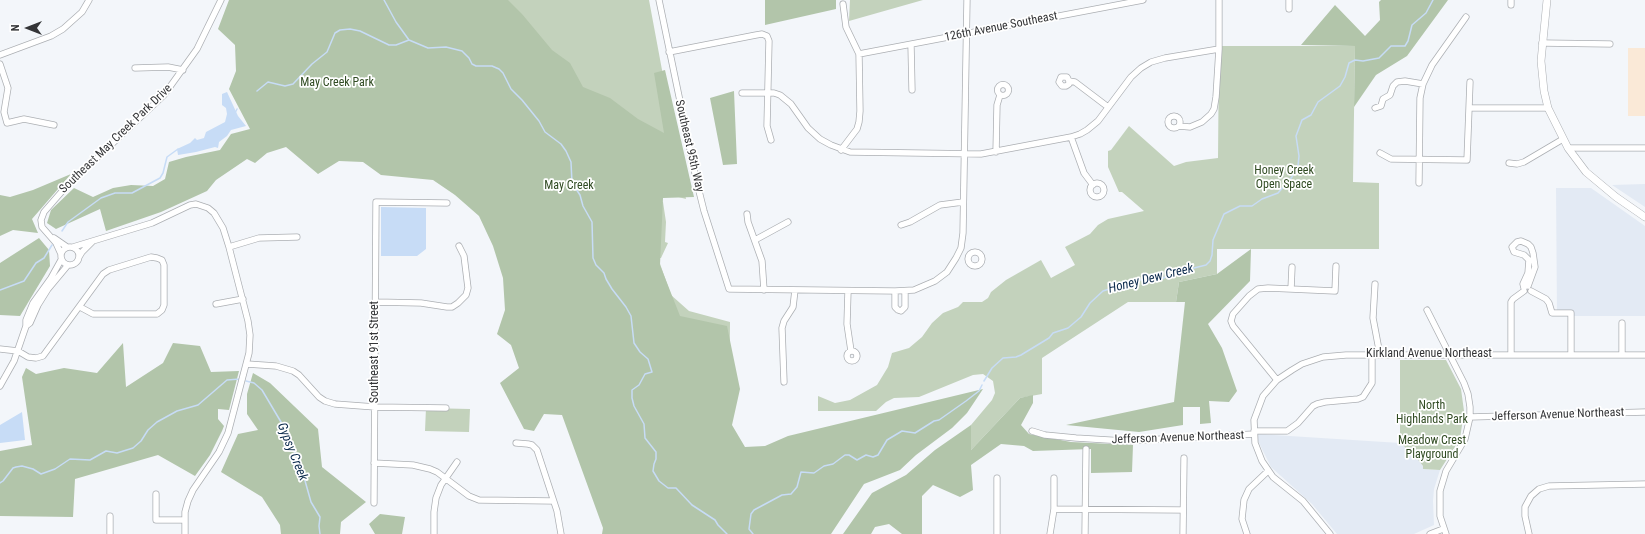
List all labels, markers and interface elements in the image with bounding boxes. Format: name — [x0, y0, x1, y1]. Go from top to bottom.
north arrow — [8, 8, 48, 48]
street label: 126th Avenue Southeast — [943, 9, 1059, 45]
text: N — [9, 25, 22, 31]
park label: May Creek Park — [300, 76, 374, 90]
street label: Southeast May Creek Park Drive — [57, 81, 175, 197]
street label: Southeast 95th Way — [671, 99, 707, 193]
park label: Honey Creek Open Space — [1254, 164, 1314, 192]
park label: May Creek — [544, 179, 594, 193]
water label: Honey Dew Creek — [1107, 261, 1195, 297]
street label: Southeast 91st Street — [368, 301, 382, 403]
street label: Kirkland Avenue Northeast — [1366, 347, 1492, 361]
park label: North Highlands Park — [1396, 399, 1468, 427]
street label: Jefferson Avenue Northeast — [1491, 405, 1625, 425]
water label: Gypsy Creek — [273, 421, 311, 483]
street label: Jefferson Avenue Northeast — [1111, 428, 1245, 448]
park label: Meadow Crest Playground — [1398, 434, 1466, 462]

